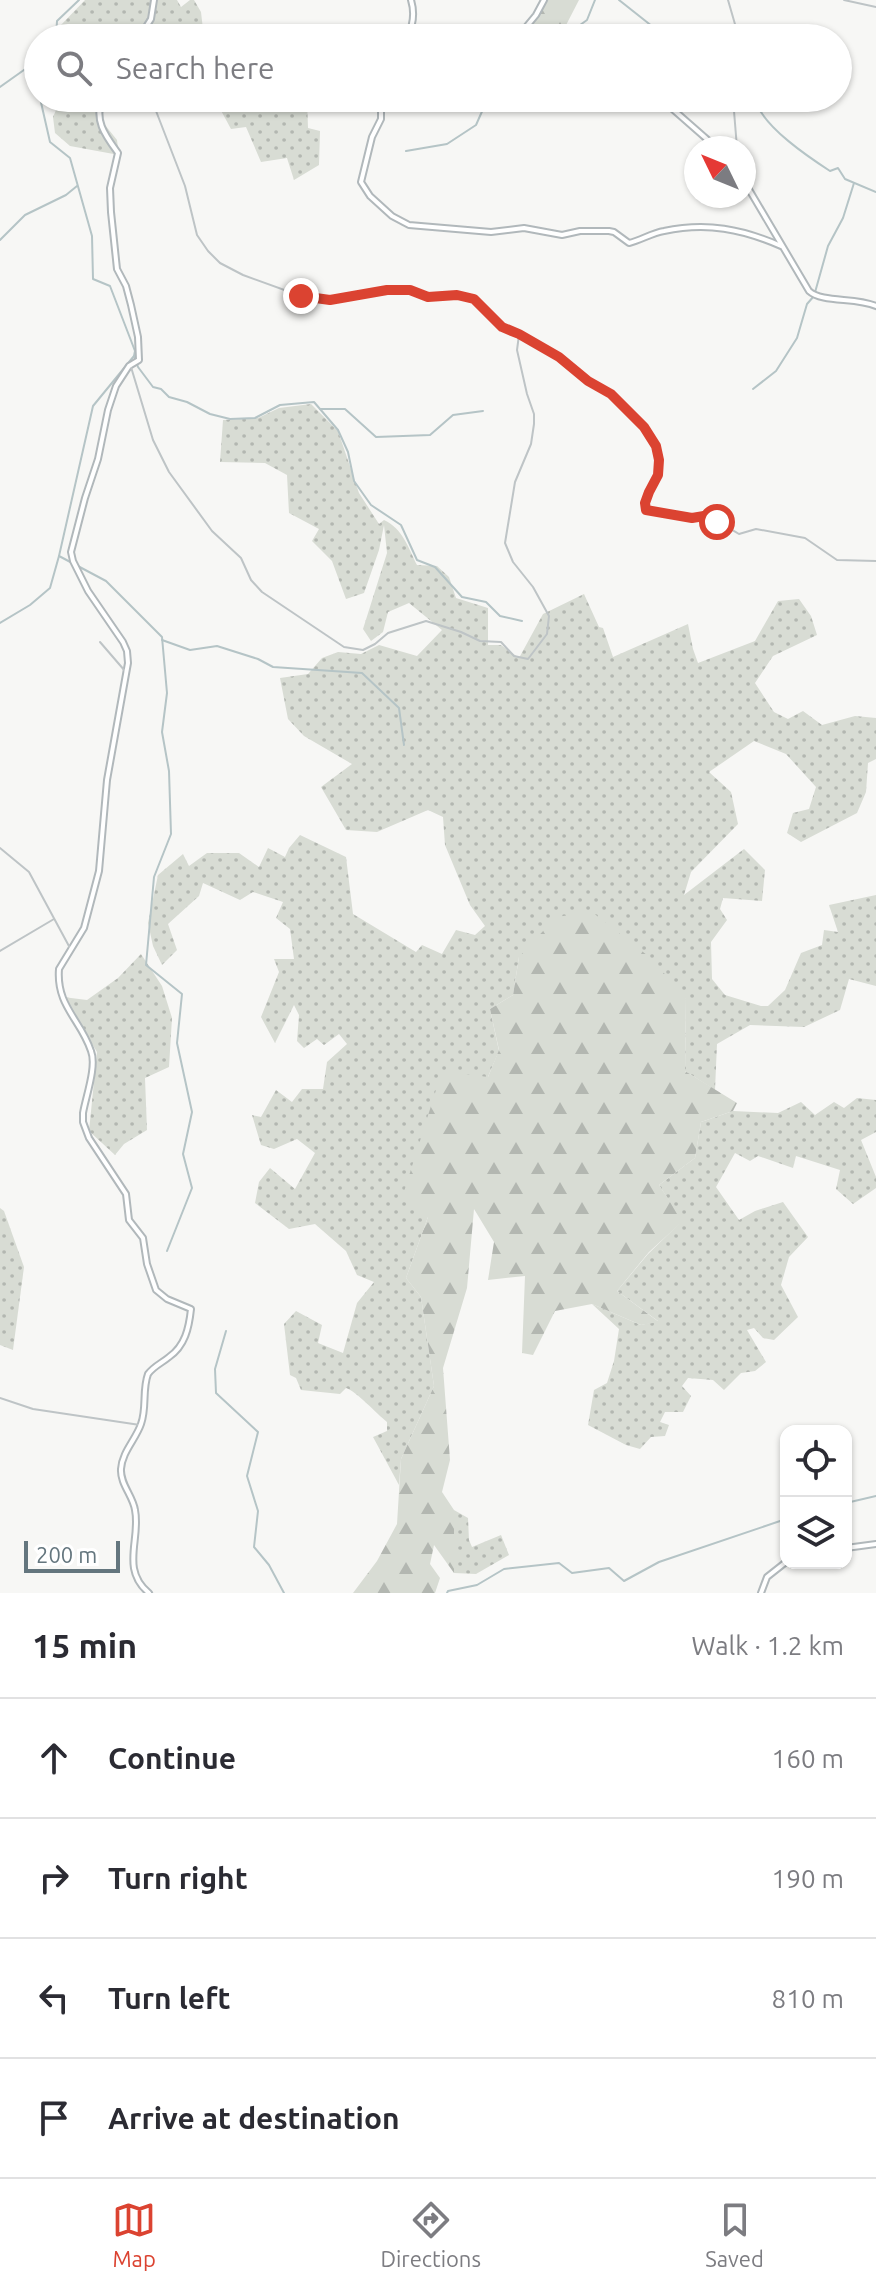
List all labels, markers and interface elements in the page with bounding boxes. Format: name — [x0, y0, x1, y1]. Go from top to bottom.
search box — [24, 24, 852, 112]
icon: search — [52, 46, 96, 90]
text: Search here — [116, 51, 275, 85]
north arrow — [684, 136, 756, 208]
route end — [283, 278, 319, 314]
route start — [699, 504, 735, 540]
map controls — [780, 1425, 852, 1569]
button: locate — [780, 1425, 852, 1497]
button: layers — [780, 1497, 852, 1569]
scale bar — [24, 1537, 120, 1573]
text: 200 m — [36, 1542, 97, 1567]
text: 15 min — [32, 1626, 137, 1664]
text: Walk · 1.2 km — [692, 1631, 844, 1660]
icon: ahead — [32, 1736, 76, 1780]
text: Continue — [108, 1741, 236, 1775]
text: 160 m — [772, 1744, 844, 1773]
icon: right — [32, 1856, 76, 1900]
text: Turn right — [108, 1861, 248, 1895]
text: 190 m — [772, 1864, 844, 1893]
icon: left — [32, 1976, 76, 2020]
text: Turn left — [108, 1981, 230, 2015]
text: 810 m — [772, 1984, 844, 2013]
icon: arrive — [32, 2096, 76, 2140]
text: Arrive at destination — [108, 2101, 400, 2135]
tab: Map — [112, 2198, 156, 2271]
tab: Directions — [380, 2198, 481, 2271]
tab: Saved — [705, 2198, 764, 2271]

